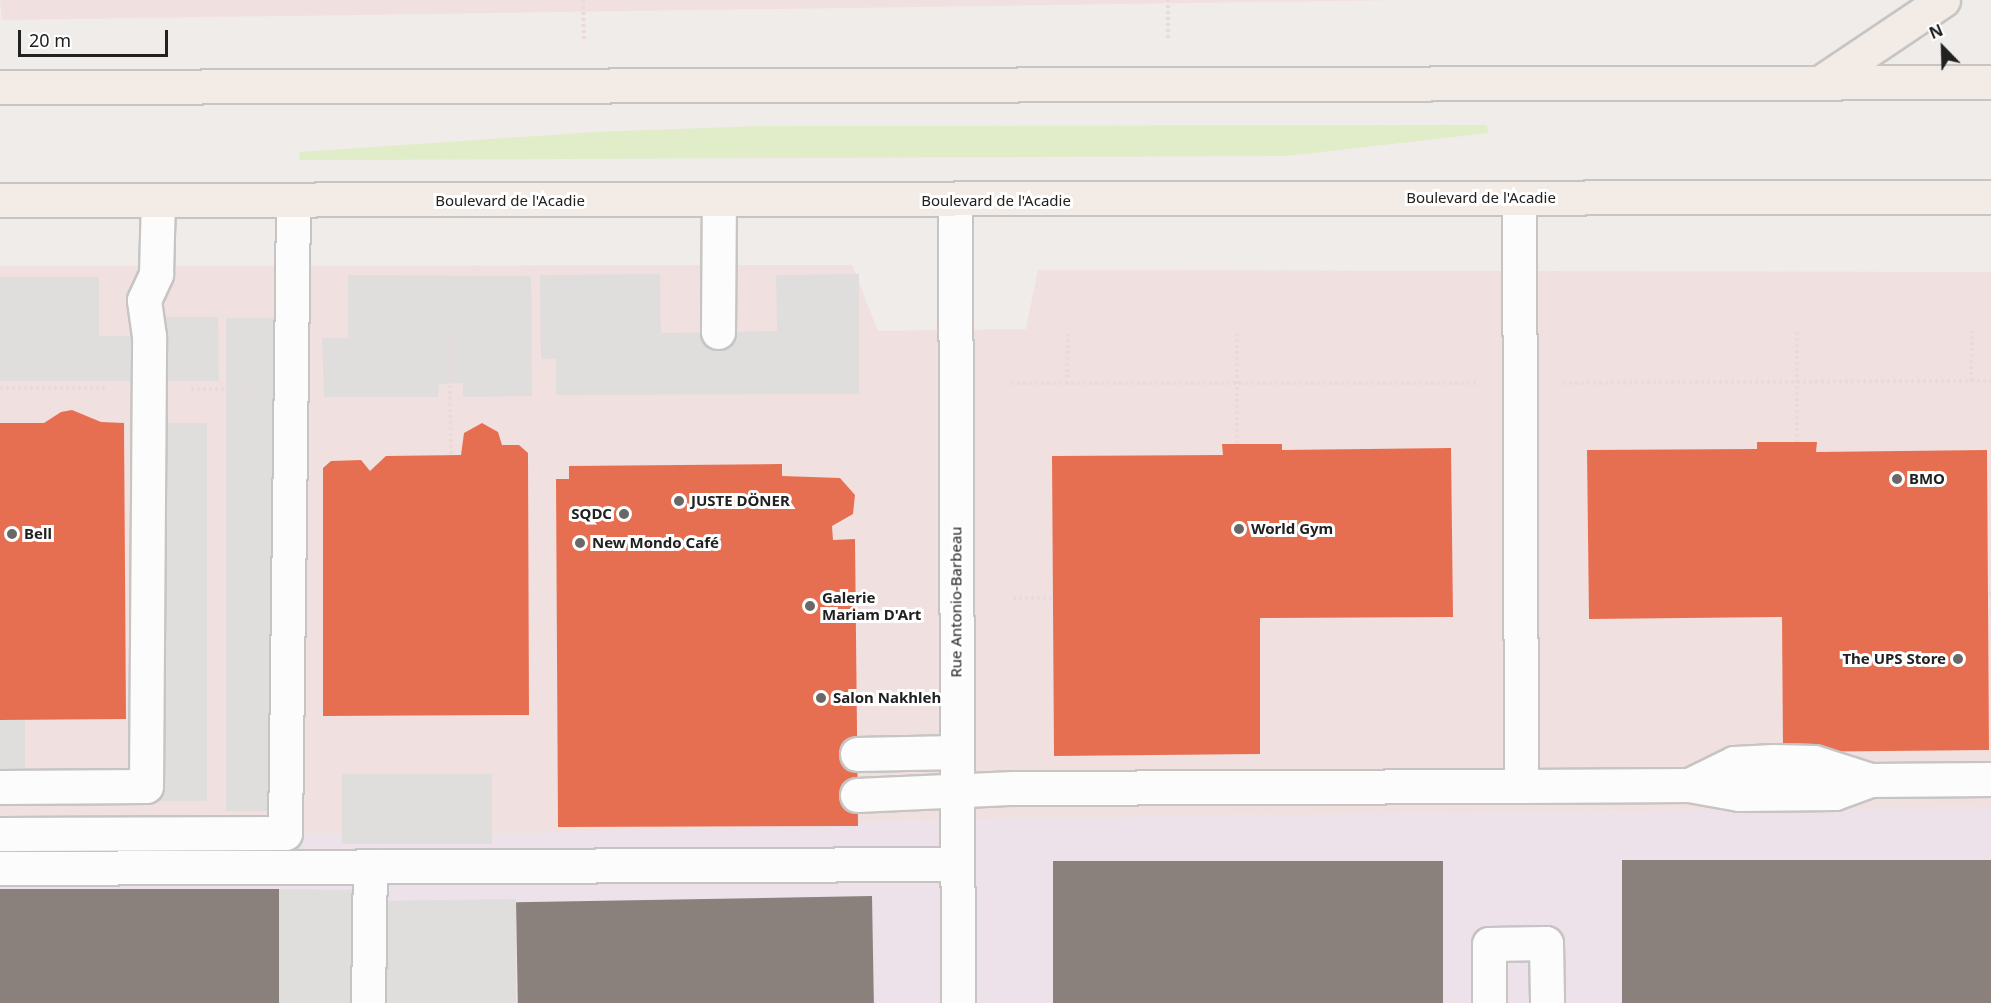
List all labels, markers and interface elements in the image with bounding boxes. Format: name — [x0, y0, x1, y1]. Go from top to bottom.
scale bar — [21, 18, 171, 56]
north arrow — [1913, 18, 1973, 78]
text: N — [1926, 19, 1946, 44]
text: 20 m — [29, 28, 71, 52]
street label: Boulevard de l'Acadie — [1406, 189, 1556, 207]
street label: Boulevard de l'Acadie — [435, 192, 585, 210]
street label: Boulevard de l'Acadie — [921, 192, 1071, 210]
place label: BMO — [1909, 470, 1945, 488]
marker: BMO — [1890, 472, 1904, 486]
place label: JUSTE DÖNER — [691, 492, 790, 510]
marker: JUSTE DÖNER — [672, 494, 686, 508]
place label: SQDC — [571, 505, 612, 523]
marker: SQDC — [617, 507, 631, 521]
place label: World Gym — [1251, 520, 1333, 538]
marker: World Gym — [1232, 522, 1246, 536]
place label: Bell — [24, 525, 52, 543]
street label: Rue Antonio-Barbeau — [947, 526, 965, 678]
marker: Bell — [5, 527, 19, 541]
place label: New Mondo Café — [592, 534, 719, 552]
marker: New Mondo Café — [573, 536, 587, 550]
place label: Galerie Mariam D'Art — [822, 588, 921, 623]
marker: Galerie Mariam D'Art — [803, 599, 817, 613]
place label: The UPS Store — [1842, 650, 1946, 668]
marker: The UPS Store — [1951, 652, 1965, 666]
place label: Salon Nakhleh — [833, 689, 941, 707]
marker: Salon Nakhleh — [814, 691, 828, 705]

